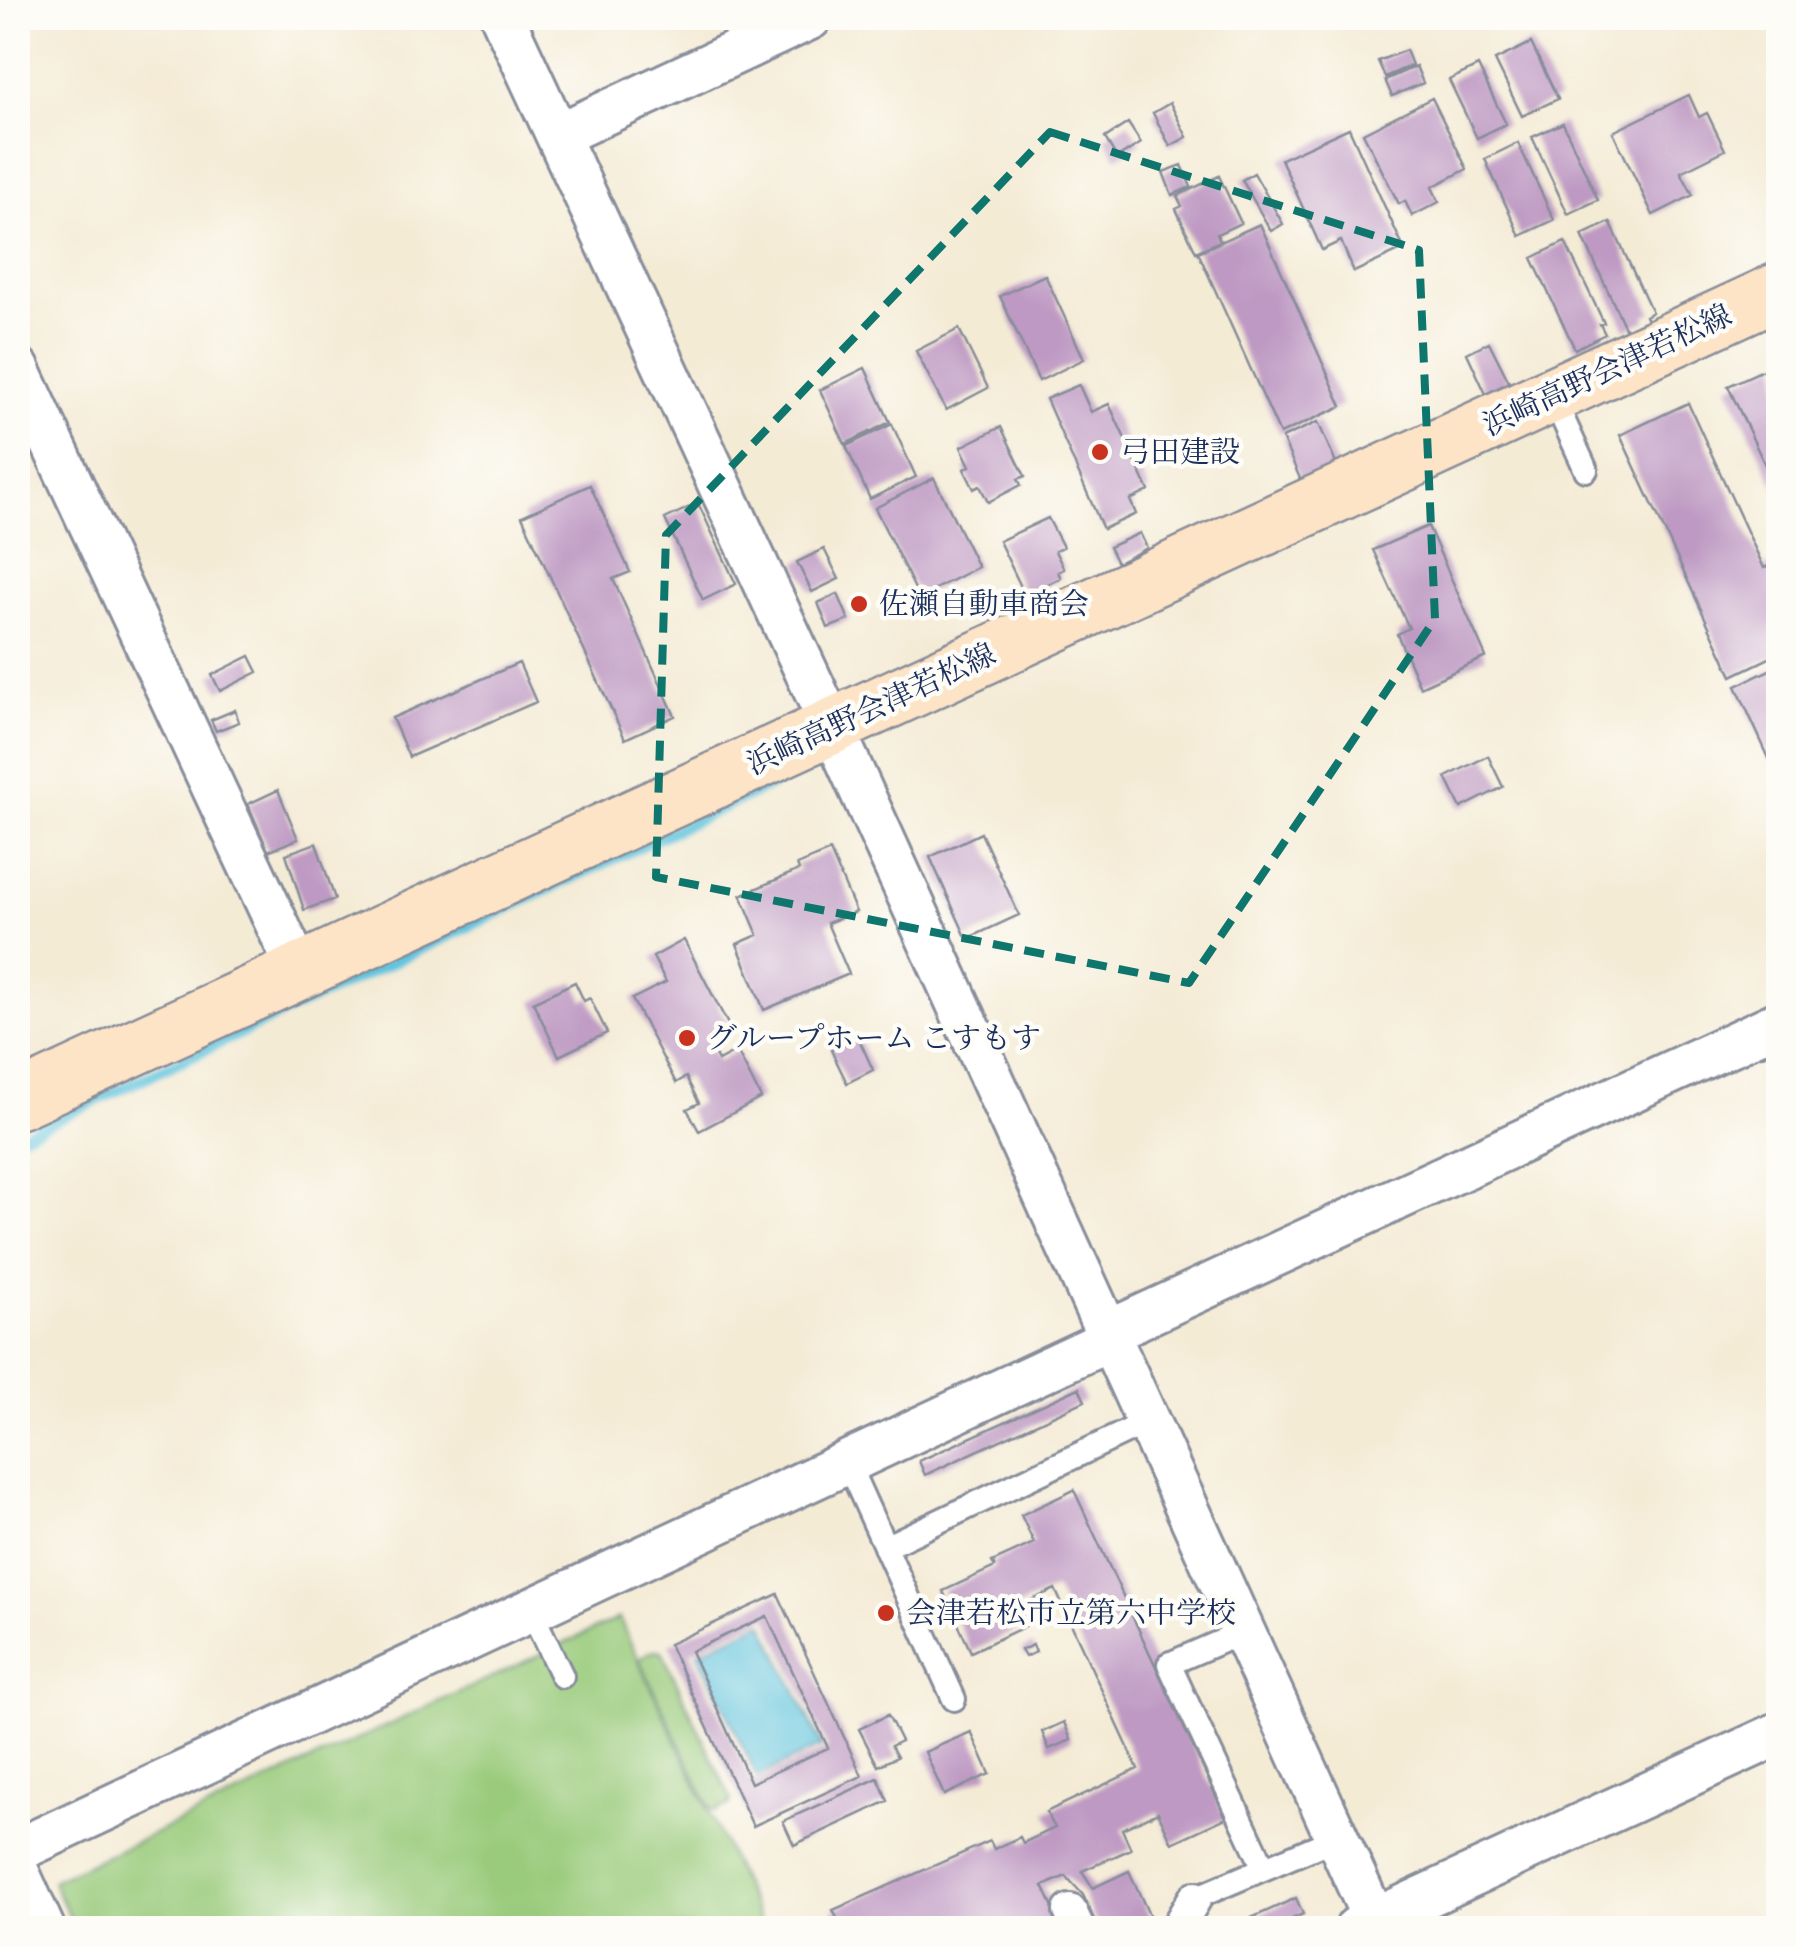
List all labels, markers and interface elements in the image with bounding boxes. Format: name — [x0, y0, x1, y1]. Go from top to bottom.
street label: 浜崎高野会津若松線 — [1477, 298, 1737, 443]
place label: 弓田建設 — [1120, 435, 1240, 470]
marker: 弓田建設 — [1089, 441, 1111, 463]
place label: 佐瀬自動車商会 — [879, 587, 1089, 622]
marker: 佐瀬自動車商会 — [848, 593, 870, 615]
street label: 浜崎高野会津若松線 — [741, 637, 1001, 782]
place label: グループホーム こすもす — [707, 1021, 1041, 1056]
marker: グループホーム こすもす — [676, 1027, 698, 1049]
place label: 会津若松市立第六中学校 — [906, 1596, 1236, 1631]
marker: 会津若松市立第六中学校 — [875, 1602, 897, 1624]

